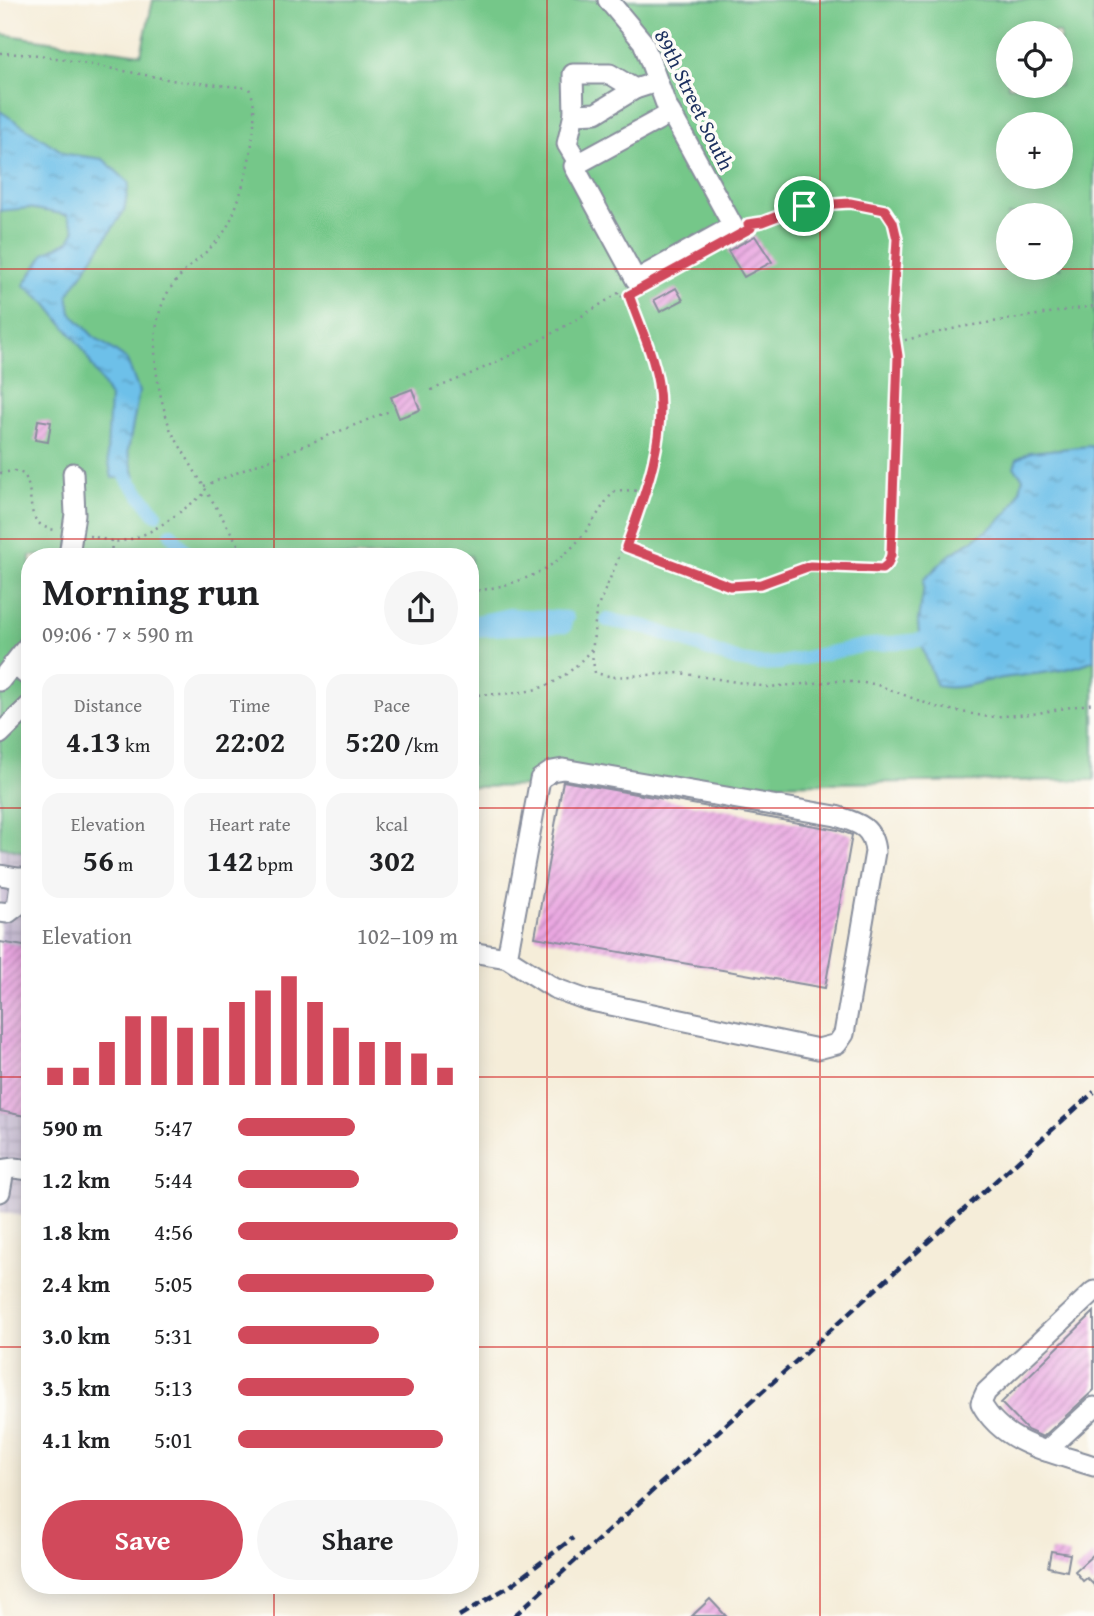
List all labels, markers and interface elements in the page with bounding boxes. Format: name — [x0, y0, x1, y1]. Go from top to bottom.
map controls — [996, 21, 1073, 280]
button: locate — [996, 21, 1073, 98]
street label: 89th Street South — [647, 24, 742, 176]
button: + — [996, 112, 1073, 189]
pin — [774, 176, 834, 236]
icon: arrive — [785, 187, 823, 225]
button: − — [996, 203, 1073, 280]
text: Morning run — [42, 563, 259, 619]
button: share — [384, 571, 458, 645]
text: 09:06 · 7 × 590 m — [42, 617, 194, 650]
text: Distance — [74, 691, 142, 719]
text: Time — [230, 691, 270, 719]
text: Pace — [374, 691, 410, 719]
text: 4.13 — [66, 719, 121, 763]
text: 22:02 — [215, 719, 285, 763]
text: 5:20 — [345, 719, 400, 763]
text: km — [121, 731, 150, 759]
text: /km — [400, 731, 439, 759]
text: Elevation — [71, 810, 145, 838]
text: Heart rate — [209, 810, 291, 838]
text: kcal — [376, 810, 408, 838]
text: 56 — [83, 838, 114, 882]
text: 142 — [207, 838, 253, 882]
text: 302 — [369, 838, 415, 882]
text: m — [114, 850, 133, 878]
text: bpm — [253, 850, 293, 878]
text: Elevation — [42, 919, 132, 952]
text: 102–109 m — [357, 919, 458, 952]
text: 590 m — [42, 1111, 103, 1144]
text: 5:47 — [154, 1111, 193, 1144]
text: 1.2 km — [42, 1163, 110, 1196]
text: 5:44 — [154, 1163, 193, 1196]
text: 1.8 km — [42, 1215, 110, 1248]
text: 4:56 — [154, 1215, 193, 1248]
text: 2.4 km — [42, 1267, 110, 1300]
text: 5:05 — [154, 1267, 193, 1300]
text: 3.0 km — [42, 1319, 110, 1352]
text: 5:31 — [154, 1319, 193, 1352]
text: 3.5 km — [42, 1371, 110, 1404]
text: 5:13 — [154, 1371, 193, 1404]
text: 4.1 km — [42, 1423, 110, 1456]
text: 5:01 — [154, 1423, 193, 1456]
button: Save — [42, 1500, 243, 1580]
button: Share — [257, 1500, 458, 1580]

